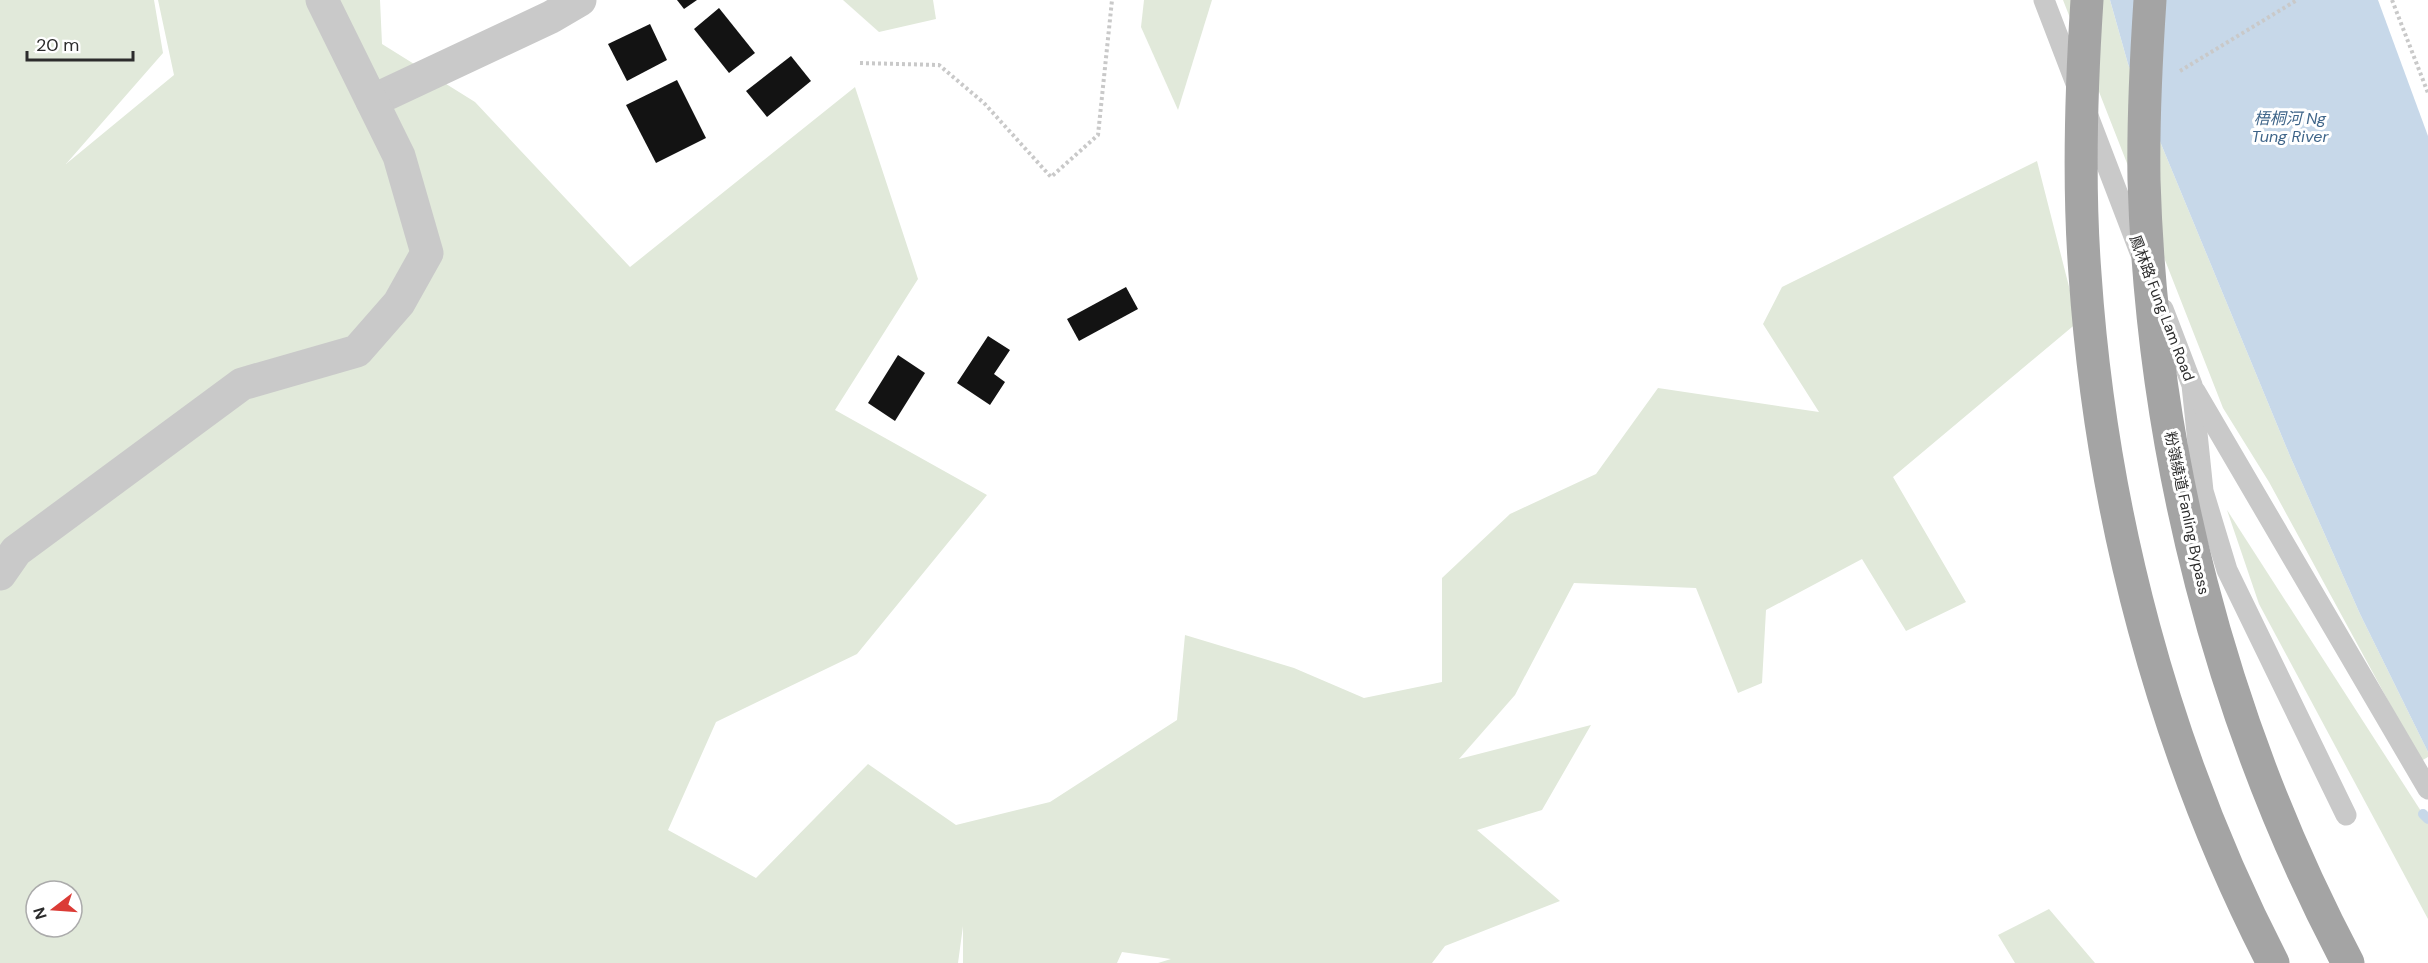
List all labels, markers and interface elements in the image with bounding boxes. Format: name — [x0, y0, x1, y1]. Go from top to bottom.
scale bar — [27, 24, 134, 62]
text: 20 m — [36, 33, 79, 57]
water label: 梧桐河 Ng Tung River — [2252, 108, 2329, 147]
street label: 鳳林路 Fung Lam Road — [2125, 232, 2199, 384]
street label: 粉嶺繞道 Fanling Bypass — [2160, 430, 2214, 596]
north arrow — [24, 879, 84, 939]
text: N — [28, 905, 52, 922]

